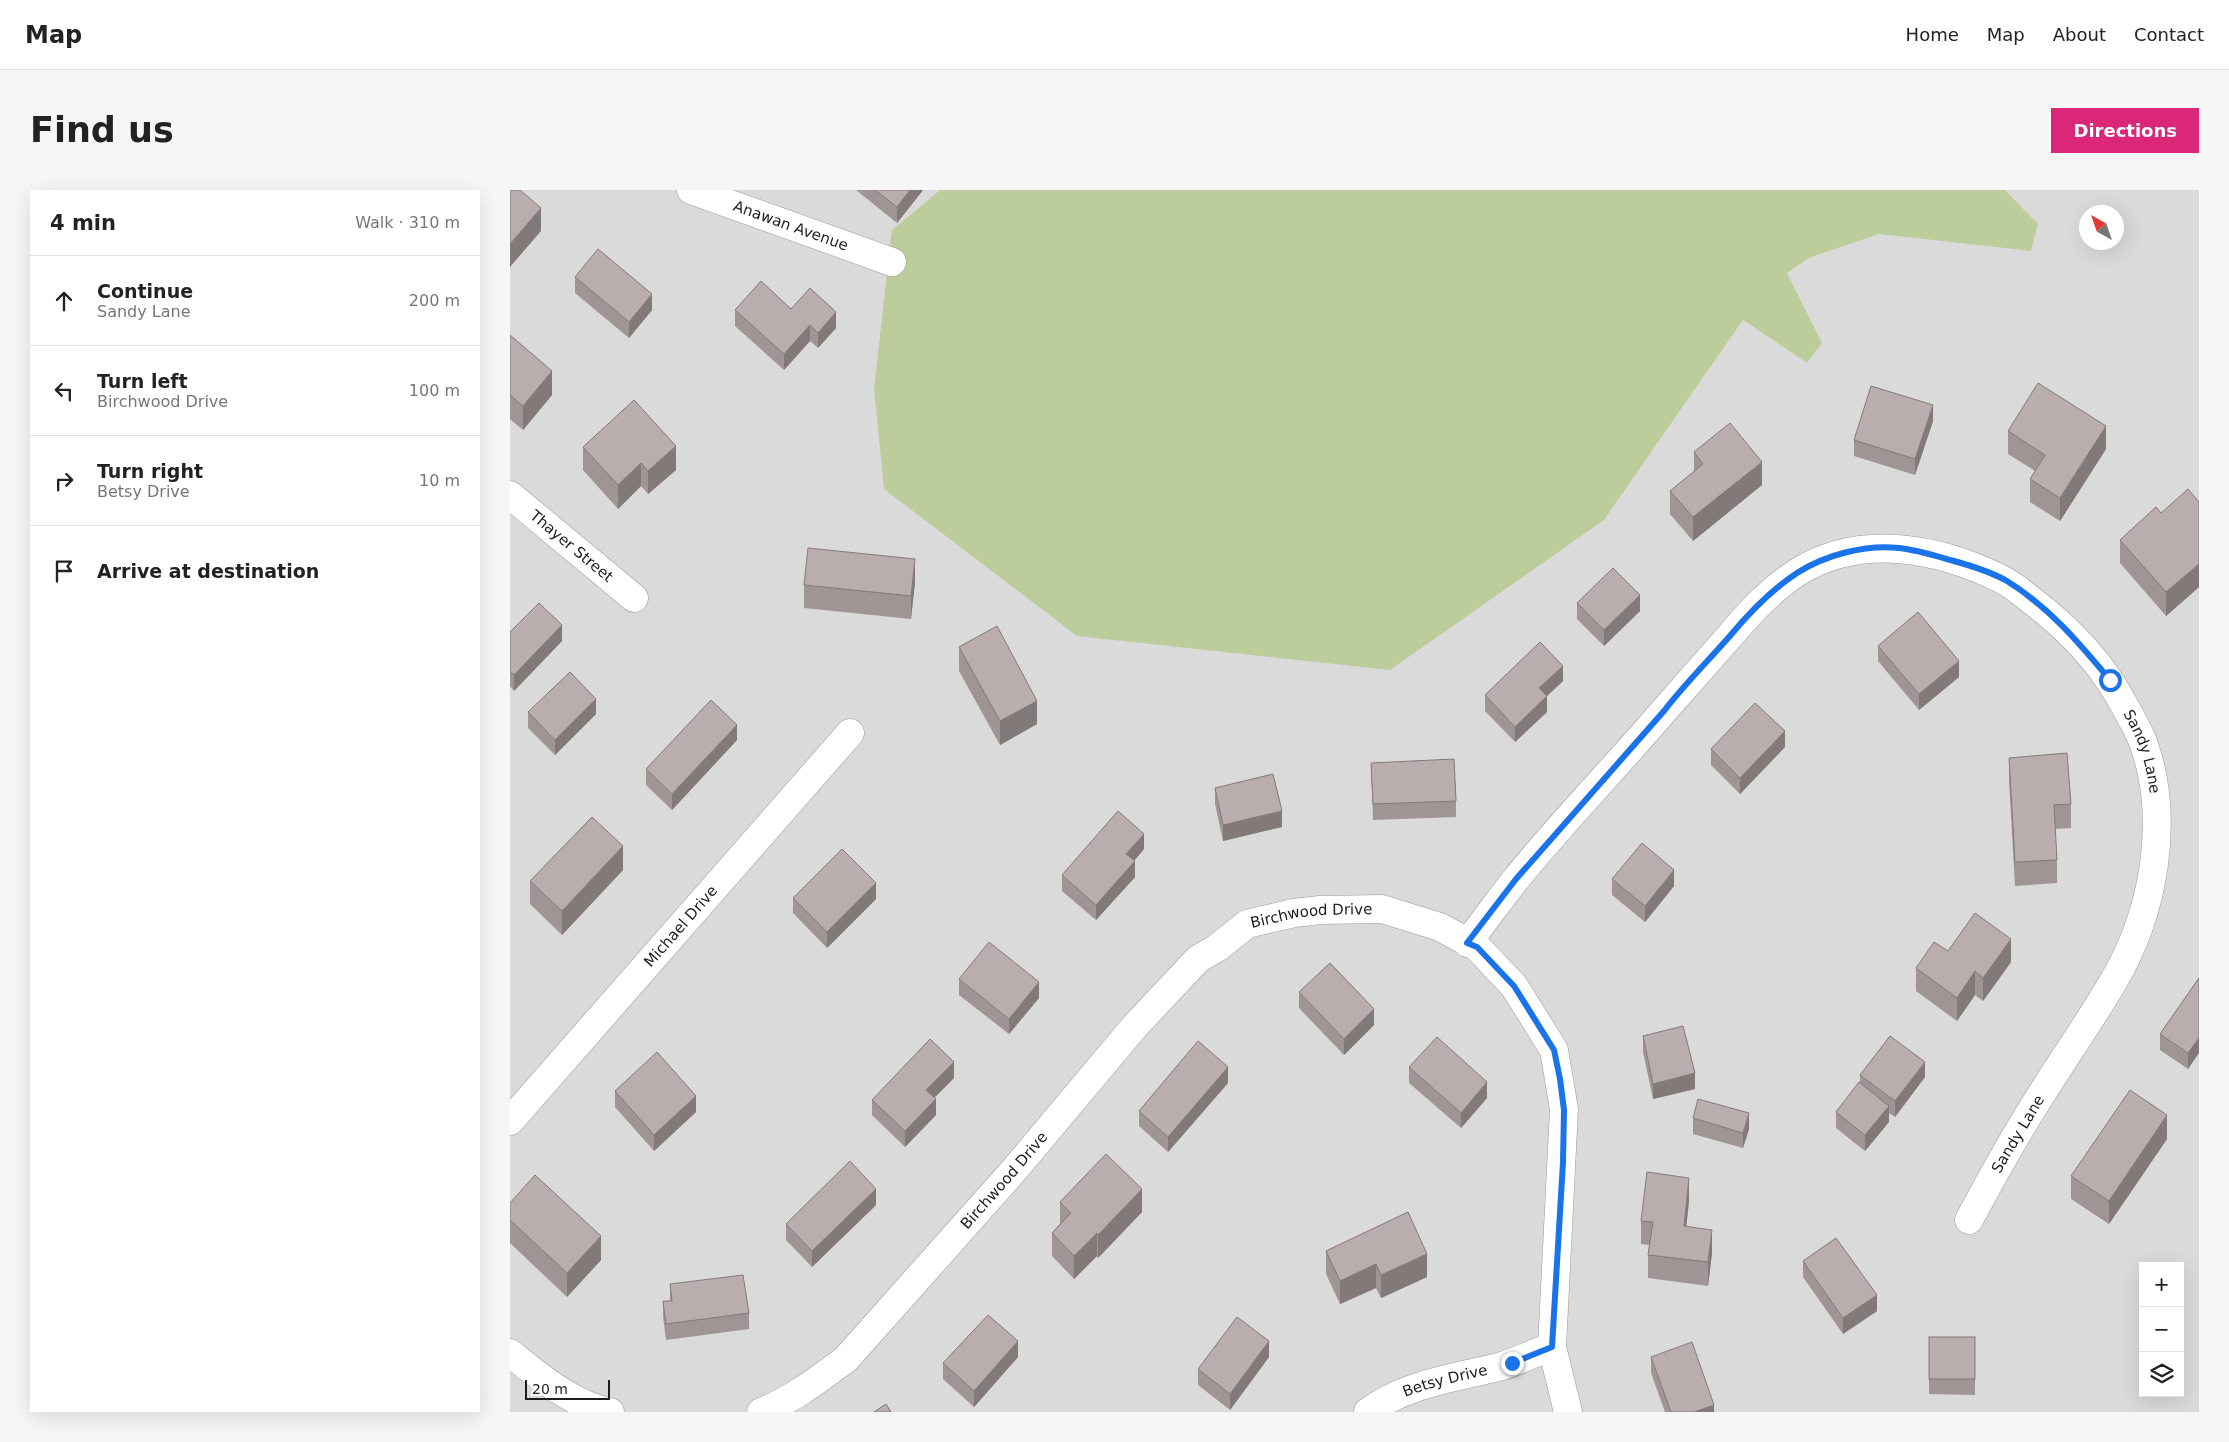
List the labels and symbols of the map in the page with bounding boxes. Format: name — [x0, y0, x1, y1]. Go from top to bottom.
street label: Anawan Avenue — [731, 197, 851, 255]
north arrow — [2079, 205, 2124, 250]
street label: Thayer Street — [526, 506, 617, 586]
route start — [2099, 669, 2122, 692]
street label: Sandy Lane — [2119, 706, 2164, 795]
street label: Michael Drive — [640, 882, 721, 971]
street label: Birchwood Drive — [1249, 900, 1372, 932]
street label: Sandy Lane — [1988, 1092, 2048, 1176]
street label: Birchwood Drive — [957, 1128, 1051, 1233]
route end — [1501, 1352, 1524, 1375]
street label: Betsy Drive — [1400, 1361, 1489, 1401]
scale bar — [525, 1377, 610, 1400]

